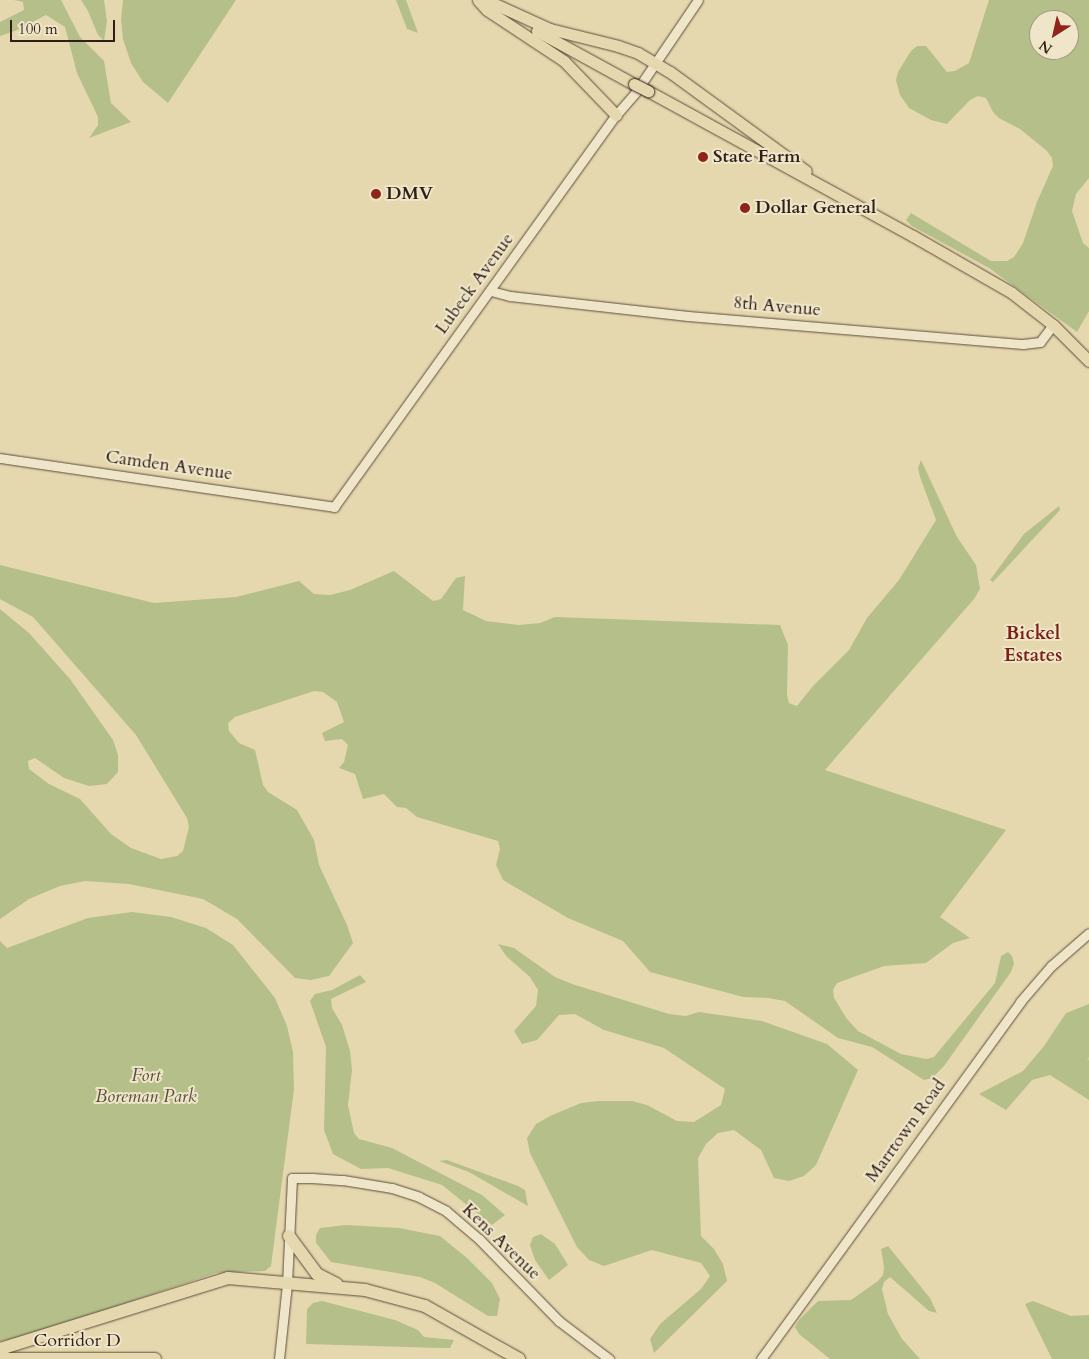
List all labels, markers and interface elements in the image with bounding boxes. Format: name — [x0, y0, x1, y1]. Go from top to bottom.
scale bar — [12, 10, 118, 42]
north arrow — [1029, 10, 1079, 60]
text: 100 m — [18, 19, 58, 39]
text: N — [1035, 36, 1056, 58]
place label: State Farm — [713, 146, 801, 168]
marker: State Farm — [697, 151, 709, 163]
place label: DMV — [386, 183, 433, 205]
marker: DMV — [370, 188, 382, 200]
place label: Dollar General — [755, 197, 876, 219]
marker: Dollar General — [739, 202, 751, 214]
street label: Lubeck Avenue — [431, 229, 519, 339]
street label: 8th Avenue — [732, 292, 822, 322]
street label: Camden Avenue — [104, 446, 234, 486]
district label: Bickel Estates — [1004, 623, 1062, 667]
park label: Fort Boreman Park — [95, 1066, 197, 1108]
street label: Marrtown Road — [861, 1075, 951, 1187]
street label: Kens Avenue — [457, 1199, 545, 1285]
street label: Corridor D — [33, 1330, 121, 1352]

